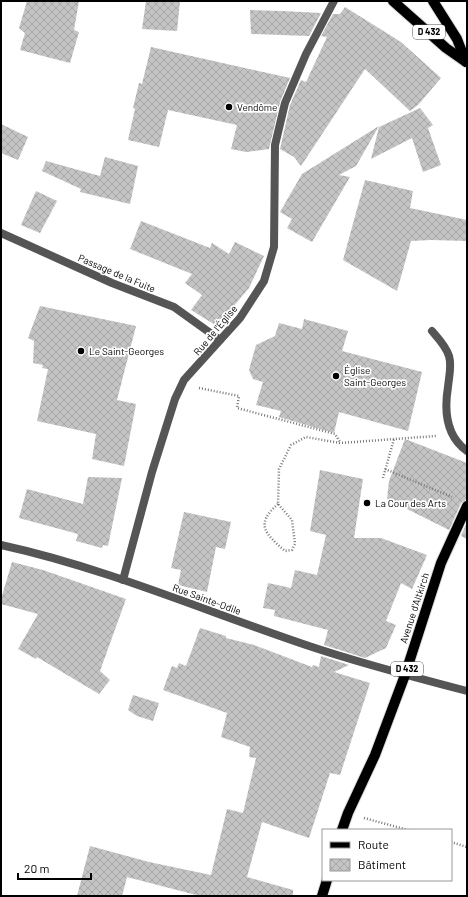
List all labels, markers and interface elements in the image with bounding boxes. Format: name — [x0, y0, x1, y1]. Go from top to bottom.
road number: D 432 — [413, 25, 445, 39]
place label: Vendôme — [237, 101, 277, 113]
marker: Vendôme — [224, 102, 234, 112]
street label: Passage de la Fuite — [77, 251, 157, 295]
street label: Rue de l'Église — [191, 303, 239, 357]
place label: Le Saint-Georges — [89, 345, 164, 357]
marker: Le Saint-Georges — [76, 346, 86, 356]
place label: Église Saint-Georges — [344, 364, 406, 388]
marker: Église Saint-Georges — [331, 371, 341, 381]
place label: La Cour des Arts — [375, 497, 446, 509]
marker: La Cour des Arts — [362, 498, 372, 508]
street label: Avenue d'Altkirch — [397, 571, 431, 645]
street label: Rue Sainte-Odile — [171, 581, 243, 617]
road number: D 432 — [391, 662, 423, 676]
legend — [322, 829, 452, 881]
text: Route — [358, 837, 389, 851]
scale bar — [18, 855, 91, 881]
text: Bâtiment — [358, 857, 406, 871]
text: 20 m — [24, 861, 50, 875]

